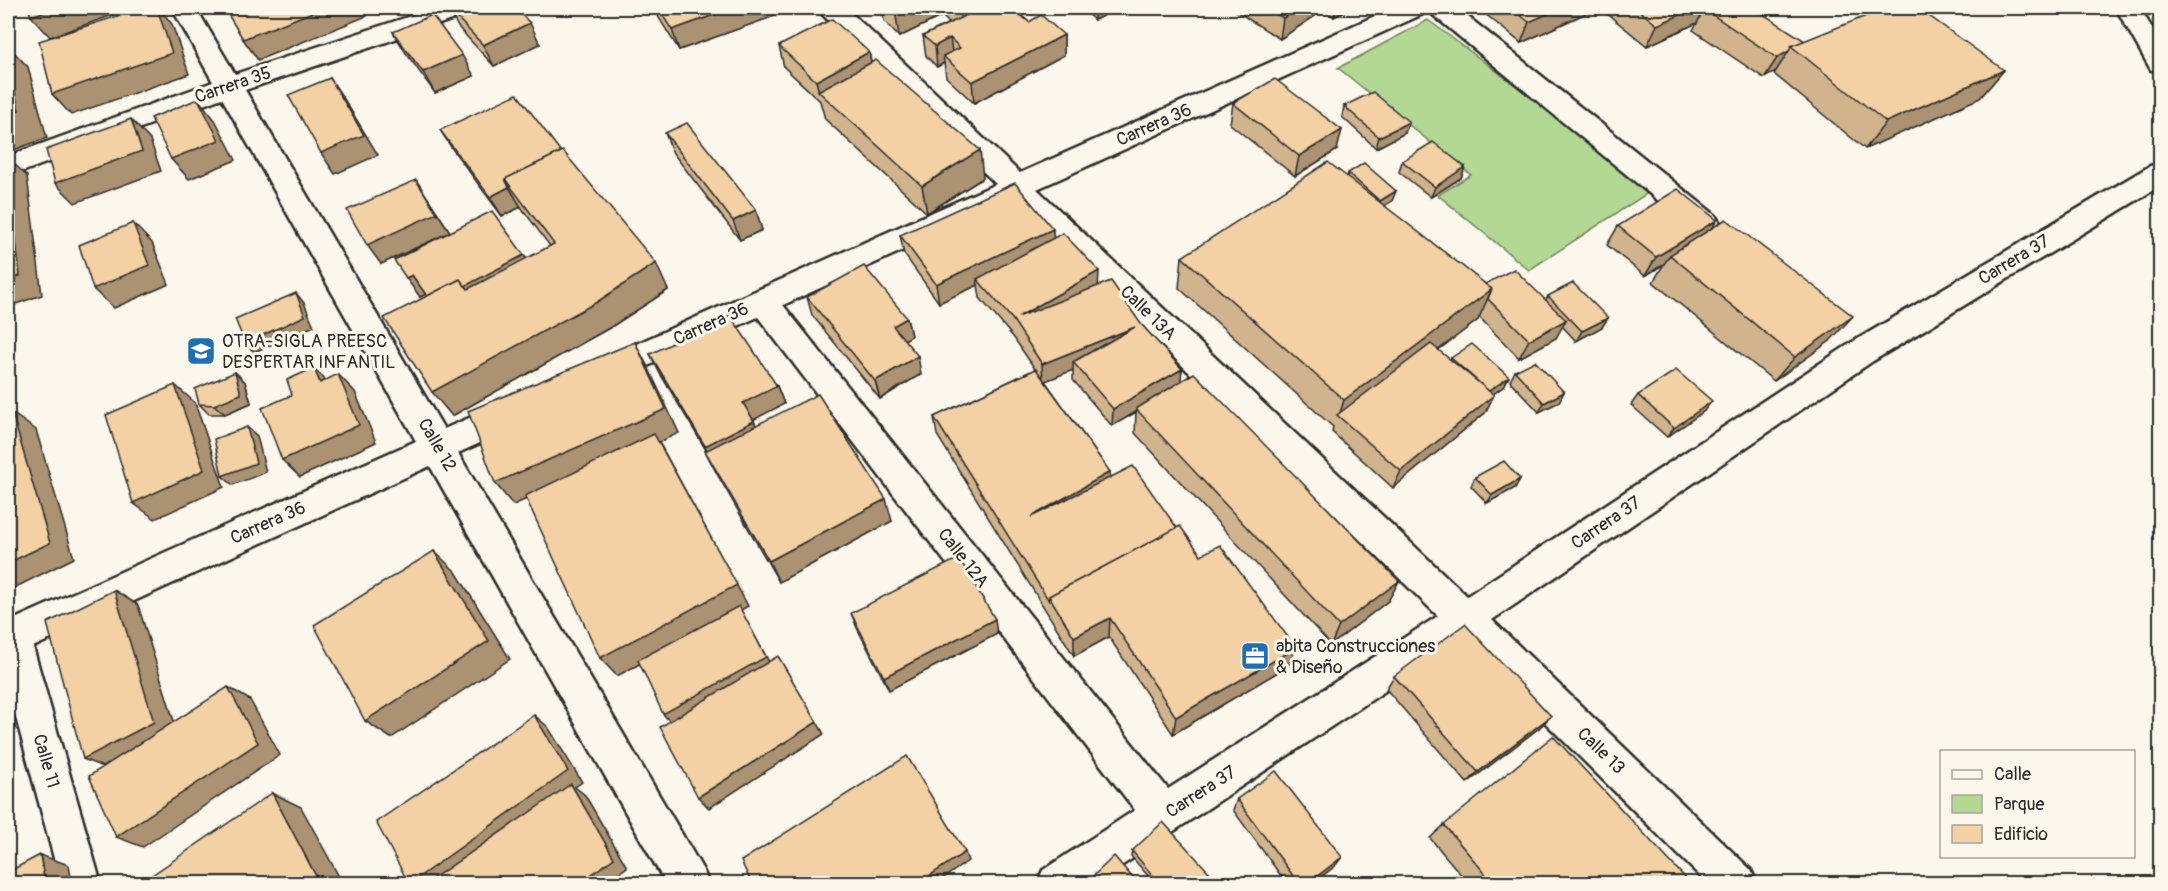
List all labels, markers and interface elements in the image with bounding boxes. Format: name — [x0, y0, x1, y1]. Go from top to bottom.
street label: Carrera 35 — [192, 61, 274, 109]
street label: Carrera 36 — [1113, 98, 1195, 152]
street label: Carrera 37 — [1974, 230, 2054, 290]
street label: Calle 13A — [1115, 281, 1181, 346]
street label: Carrera 36 — [670, 297, 752, 351]
place label: OTRA-SIGLA PREESC DESPERTAR INFANTIL — [222, 330, 395, 374]
school or university icon: OTRA-SIGLA PREESC DESPERTAR INFANTIL — [185, 335, 217, 367]
street label: Calle 12 — [413, 414, 461, 476]
street label: Carrera 37 — [1567, 491, 1646, 555]
street label: Carrera 36 — [227, 496, 309, 550]
street label: Calle 12A — [933, 523, 994, 593]
place label: abita Construcciones & Diseño — [1276, 635, 1435, 679]
office icon: abita Construcciones & Diseño — [1239, 640, 1271, 672]
street label: Calle 13 — [1572, 723, 1630, 779]
street label: Calle 11 — [27, 731, 65, 791]
legend — [1940, 750, 2135, 858]
street label: Carrera 37 — [1162, 761, 1241, 823]
text: Calle — [1994, 763, 2031, 786]
text: Parque — [1994, 793, 2044, 816]
text: Edificio — [1994, 823, 2048, 846]

